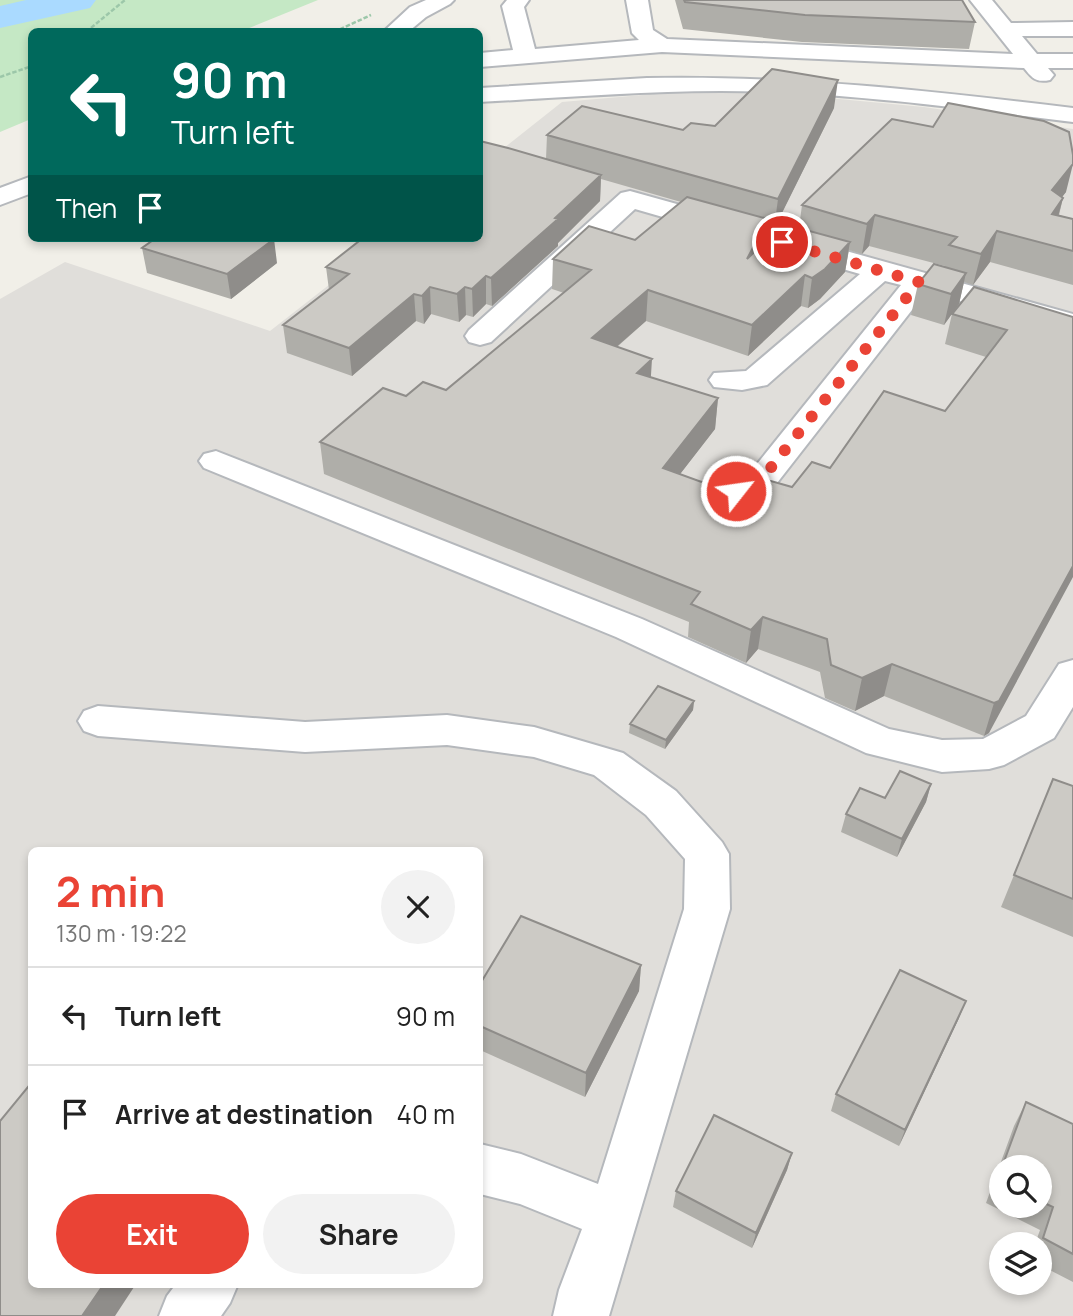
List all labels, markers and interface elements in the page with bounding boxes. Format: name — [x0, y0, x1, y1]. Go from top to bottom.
text: 90 m — [171, 46, 288, 113]
icon: left — [56, 56, 147, 147]
text: Turn left — [171, 110, 295, 154]
icon: arrive — [131, 189, 169, 227]
text: Then — [56, 190, 117, 226]
pin — [752, 212, 812, 272]
icon: arrive — [763, 223, 801, 261]
position arrow — [699, 454, 773, 528]
text: 2 min — [56, 862, 165, 920]
button: close — [381, 870, 455, 944]
text: 130 m · 19:22 — [56, 917, 187, 949]
icon: left — [56, 997, 94, 1035]
text: Turn left — [115, 998, 222, 1034]
text: 90 m — [396, 998, 455, 1034]
icon: arrive — [56, 1095, 94, 1133]
text: Arrive at destination — [115, 1096, 373, 1132]
text: 40 m — [397, 1096, 455, 1132]
map controls — [989, 1155, 1052, 1295]
button: search — [989, 1155, 1052, 1218]
button: Exit — [56, 1194, 249, 1274]
button: Share — [263, 1194, 455, 1274]
button: layers — [989, 1232, 1052, 1295]

